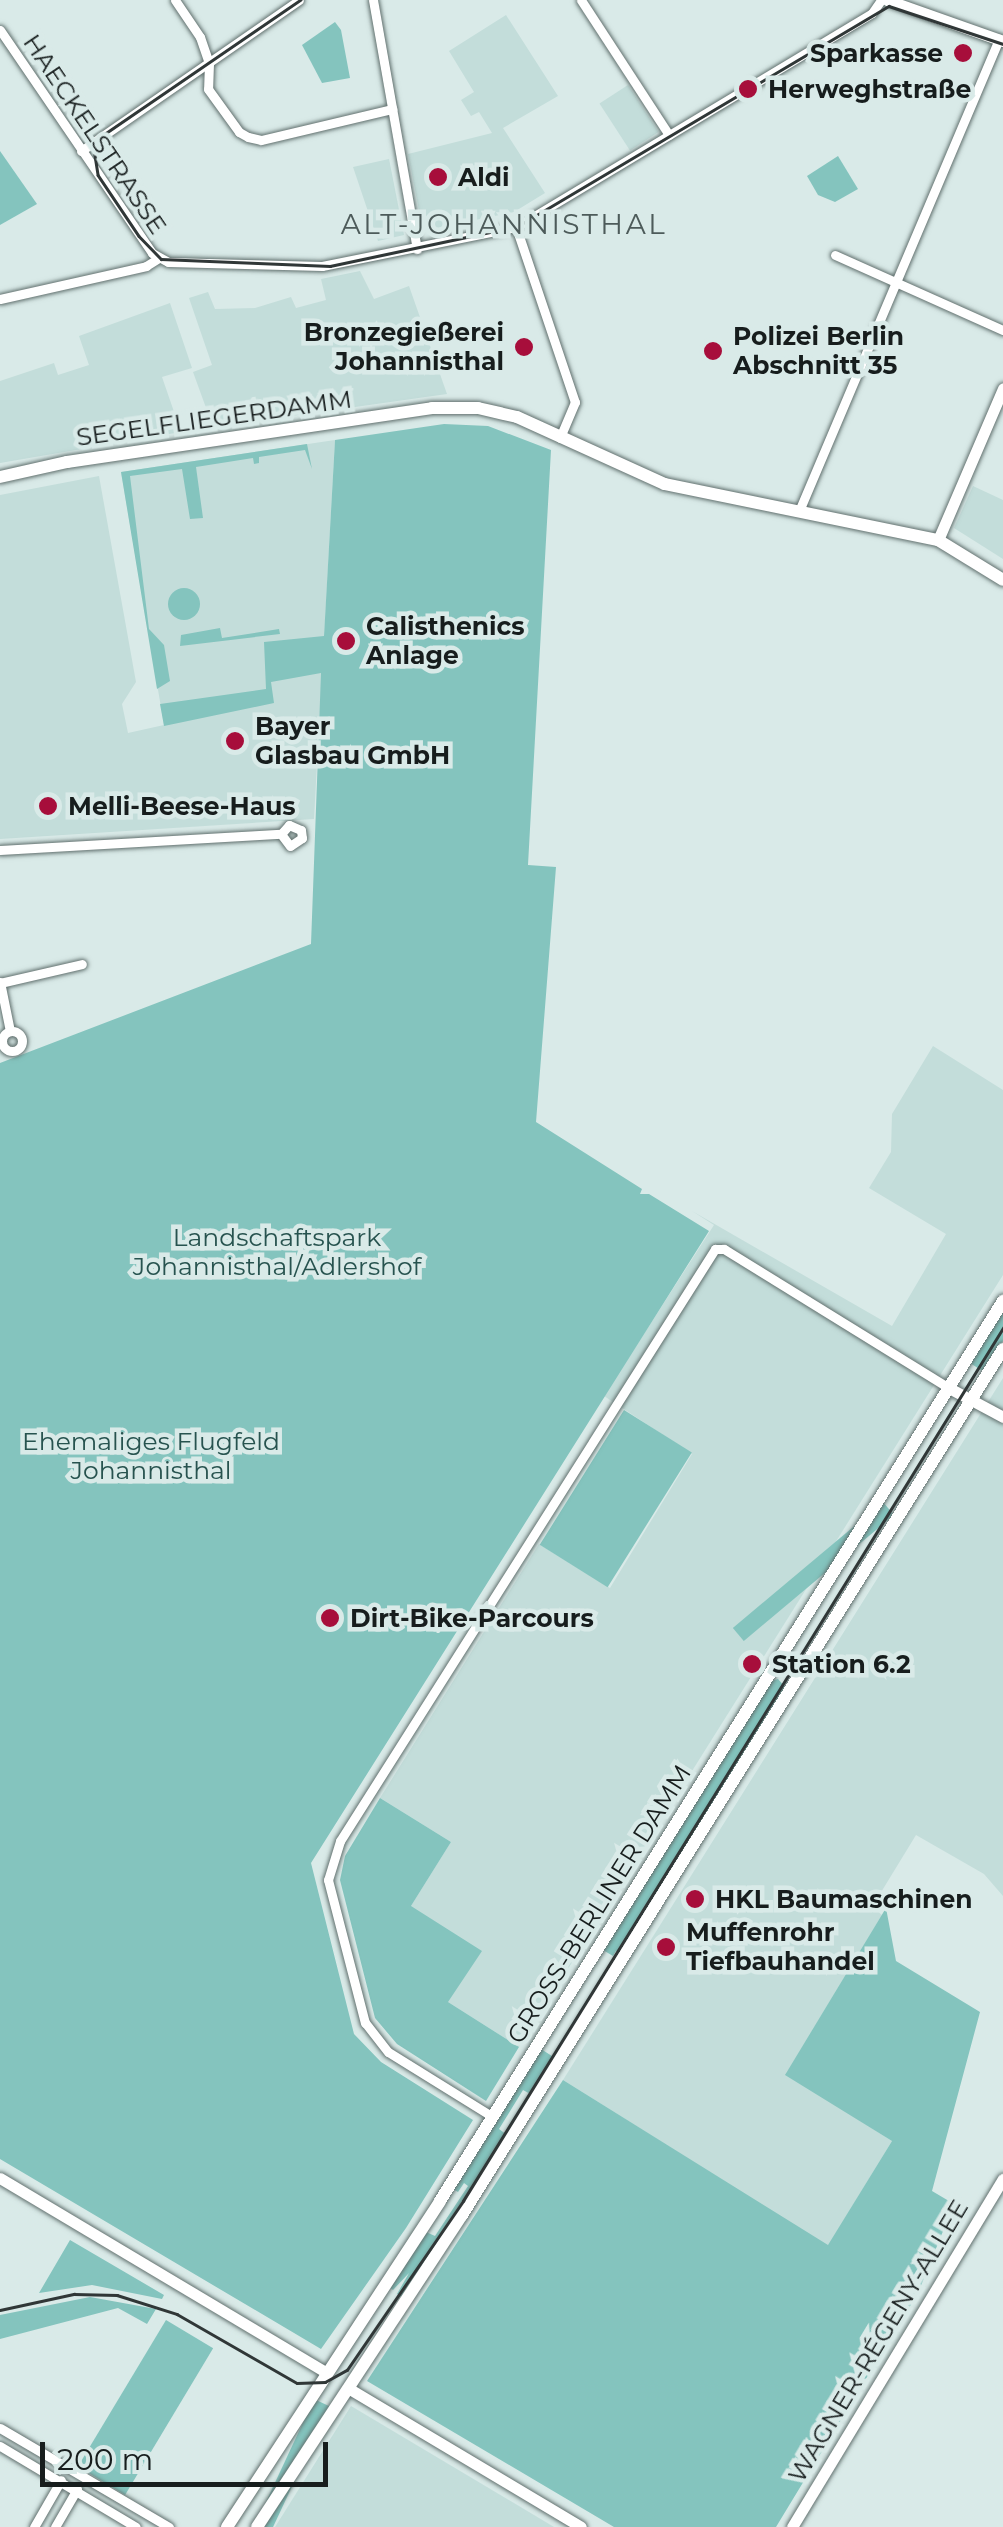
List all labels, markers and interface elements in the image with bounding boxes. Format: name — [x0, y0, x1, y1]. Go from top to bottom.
street label: HAECKELSTRASSE — [17, 28, 173, 240]
place label: Sparkasse — [810, 38, 943, 68]
marker: Sparkasse — [952, 42, 974, 64]
place label: Herweghstraße — [768, 74, 971, 104]
marker: Herweghstraße — [737, 78, 759, 100]
place label: Aldi — [458, 162, 509, 192]
marker: Aldi — [427, 166, 449, 188]
district label: ALT-JOHANNISTHAL — [341, 207, 667, 241]
place label: Bronzegießerei Johannisthal — [304, 318, 504, 377]
place label: Polizei Berlin Abschnitt 35 — [733, 322, 904, 381]
marker: Bronzegießerei Johannisthal — [513, 336, 535, 358]
marker: Polizei Berlin Abschnitt 35 — [702, 340, 724, 362]
street label: SEGELFLIEGERDAMM — [74, 384, 354, 452]
place label: Calisthenics Anlage — [366, 612, 525, 671]
marker: Calisthenics Anlage — [335, 630, 357, 652]
place label: Bayer Glasbau GmbH — [255, 712, 450, 771]
marker: Bayer Glasbau GmbH — [224, 730, 246, 752]
place label: Melli-Beese-Haus — [68, 791, 296, 821]
marker: Melli-Beese-Haus — [37, 795, 59, 817]
park label: Landschaftspark Johannisthal/Adlershof — [133, 1223, 421, 1282]
park label: Ehemaliges Flugfeld Johannisthal — [22, 1427, 280, 1486]
place label: Dirt-Bike-Parcours — [350, 1603, 594, 1633]
marker: Dirt-Bike-Parcours — [319, 1607, 341, 1629]
place label: Station 6.2 — [772, 1649, 911, 1679]
marker: Station 6.2 — [741, 1653, 763, 1675]
street label: GROSS-BERLINER DAMM — [501, 1759, 697, 2049]
place label: HKL Baumaschinen — [715, 1884, 972, 1914]
marker: HKL Baumaschinen — [684, 1888, 706, 1910]
place label: Muffenrohr Tiefbauhandel — [686, 1918, 875, 1977]
marker: Muffenrohr Tiefbauhandel — [655, 1936, 677, 1958]
street label: WAGNER-RÉGENY-ALLEE — [782, 2194, 974, 2488]
scale bar — [45, 2422, 332, 2484]
text: 200 m — [57, 2441, 153, 2478]

